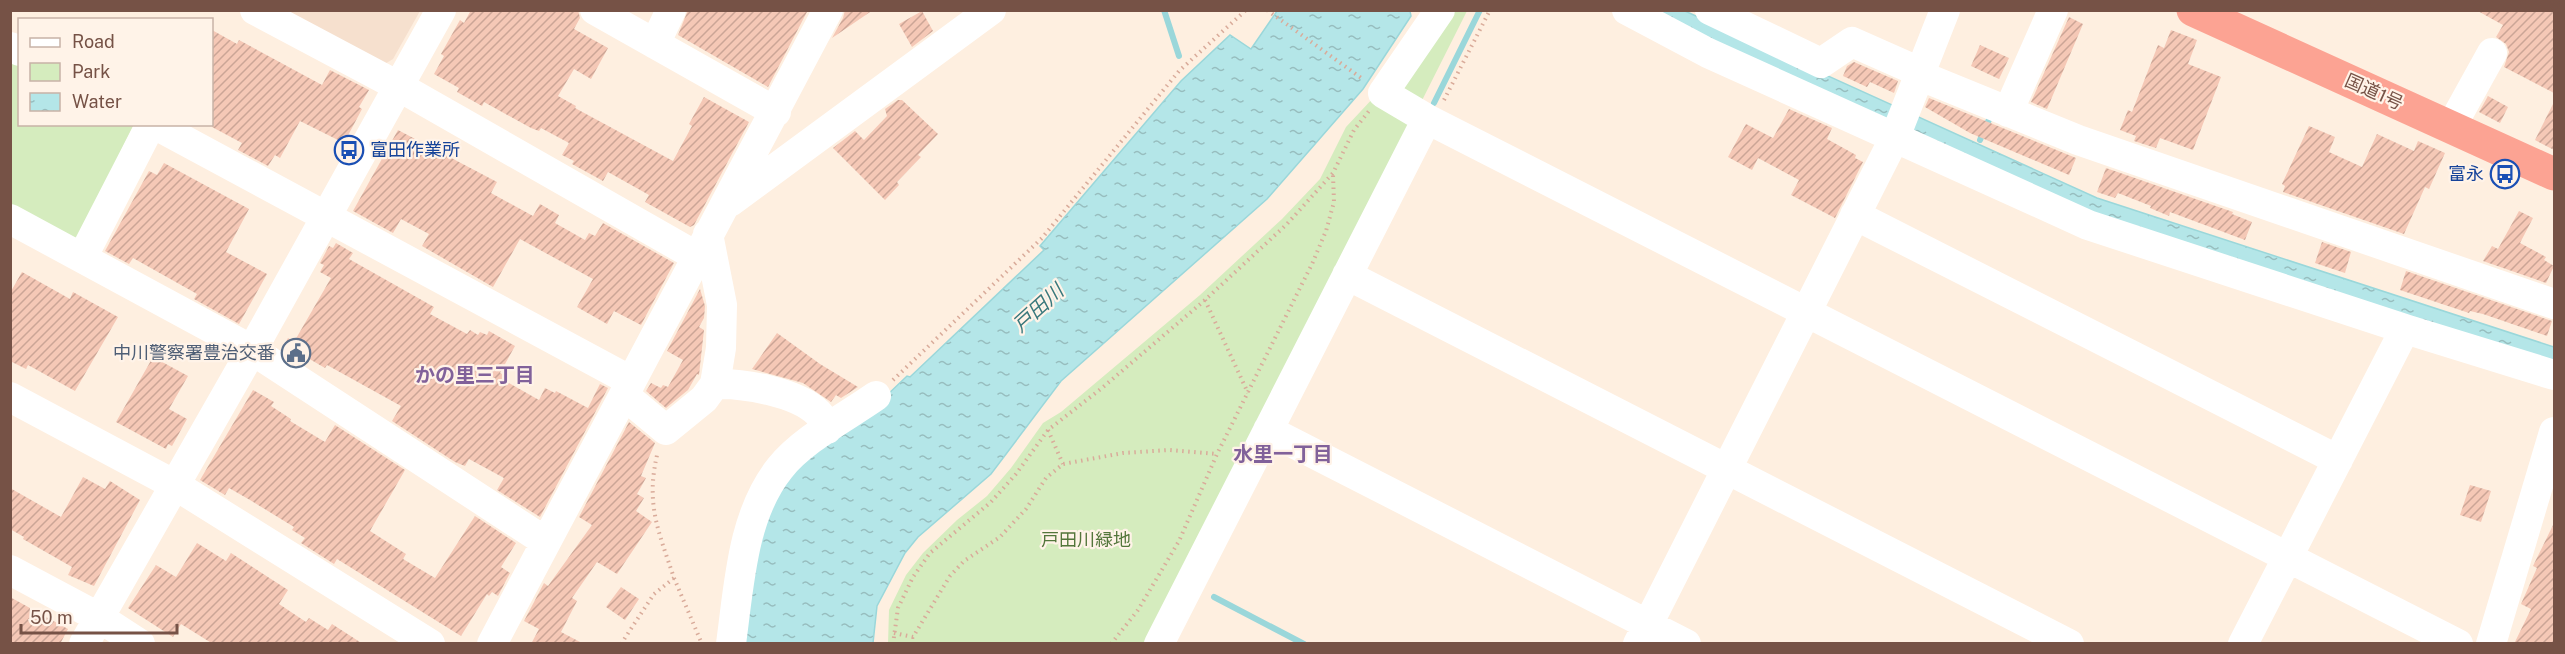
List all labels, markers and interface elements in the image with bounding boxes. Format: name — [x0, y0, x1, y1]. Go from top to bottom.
legend — [18, 18, 213, 126]
text: Road — [72, 31, 115, 52]
text: Park — [72, 61, 110, 82]
street label: 国道1号 — [2342, 69, 2406, 114]
text: Water — [72, 91, 122, 112]
bus stop icon: 富田作業所 — [333, 134, 365, 166]
place label: 富田作業所 — [370, 139, 460, 160]
bus stop icon: 富永 — [2489, 158, 2521, 190]
place label: 富永 — [2448, 163, 2484, 184]
water label: 戸田川 — [1008, 278, 1070, 337]
public building icon: 中川警察署豊治交番 — [280, 337, 312, 369]
place label: 中川警察署豊治交番 — [113, 342, 275, 363]
district label: かの里三丁目 — [415, 363, 535, 387]
district label: 水里一丁目 — [1233, 442, 1333, 466]
park label: 戸田川緑地 — [1041, 529, 1131, 550]
scale bar — [21, 597, 177, 635]
text: 50 m — [30, 607, 73, 628]

